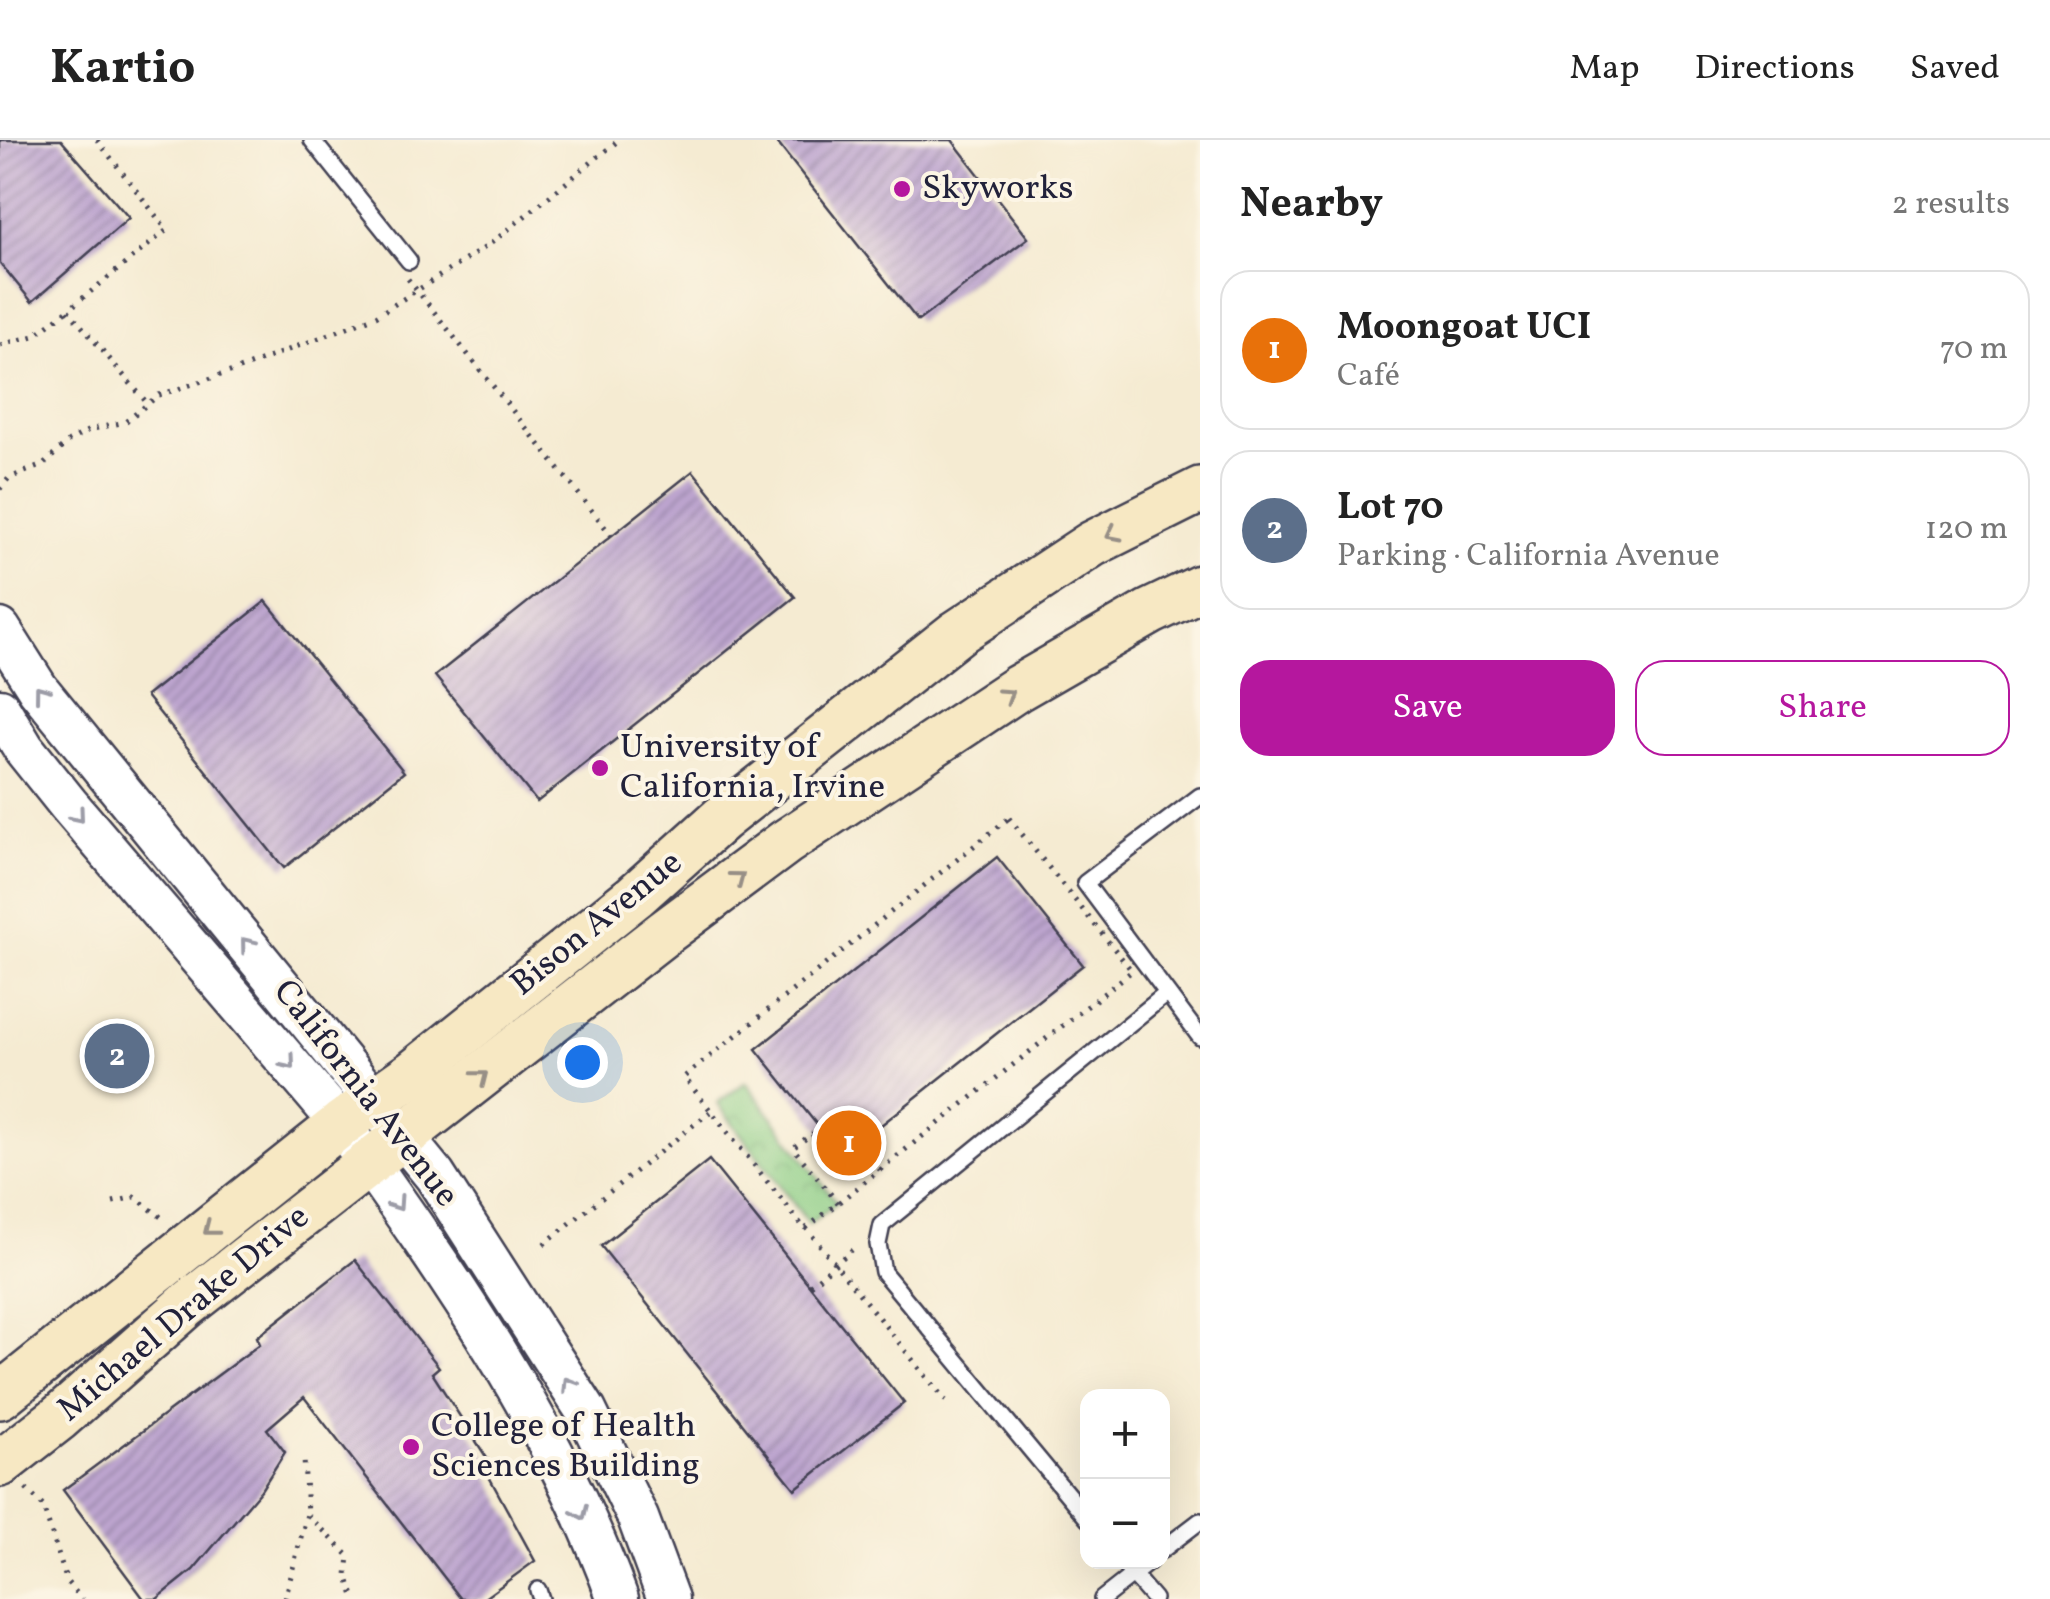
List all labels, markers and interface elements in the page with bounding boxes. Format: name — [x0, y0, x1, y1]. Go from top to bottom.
text: Kartio — [50, 36, 195, 103]
text: Map — [1569, 45, 1640, 93]
text: Directions — [1695, 45, 1855, 93]
text: Saved — [1910, 45, 2000, 93]
place label: Skyworks — [922, 165, 1073, 213]
text: Nearby — [1240, 176, 1383, 235]
marker: Skyworks — [891, 178, 913, 200]
text: 2 results — [1892, 183, 2010, 227]
text: Moongoat UCI — [1337, 302, 1591, 355]
text: 1 — [1268, 328, 1281, 372]
text: 70 m — [1940, 328, 2008, 372]
text: Café — [1337, 355, 1400, 399]
text: Lot 70 — [1337, 482, 1444, 535]
text: 2 — [1266, 508, 1283, 552]
text: 120 m — [1925, 508, 2008, 552]
one-way arrow — [1105, 522, 1123, 541]
text: Parking · California Avenue — [1337, 535, 1720, 579]
button: Save — [1240, 660, 1615, 756]
button: Share — [1635, 660, 2010, 756]
one-way arrow — [36, 685, 53, 703]
one-way arrow — [996, 689, 1014, 708]
place label: University of California, Irvine — [620, 724, 885, 812]
marker: University of California, Irvine — [589, 757, 611, 779]
one-way arrow — [67, 804, 85, 823]
street label: Bison Avenue — [501, 840, 693, 1008]
one-way arrow — [727, 872, 745, 890]
one-way arrow — [241, 937, 259, 955]
street label: California Avenue — [261, 970, 469, 1218]
pin: 2 — [84, 1018, 150, 1094]
your location — [557, 1037, 608, 1088]
one-way arrow — [278, 1052, 296, 1070]
one-way arrow — [470, 1071, 488, 1089]
pin: 1 — [816, 1106, 882, 1180]
one-way arrow — [385, 1193, 403, 1212]
street label: Michael Drake Drive — [48, 1194, 320, 1434]
one-way arrow — [204, 1218, 222, 1235]
one-way arrow — [562, 1377, 581, 1395]
map controls — [1080, 1389, 1170, 1569]
button: + — [1080, 1389, 1170, 1479]
place label: College of Health Sciences Building — [431, 1403, 700, 1491]
marker: College of Health Sciences Building — [400, 1436, 422, 1458]
button: − — [1080, 1479, 1170, 1569]
one-way arrow — [568, 1503, 588, 1521]

